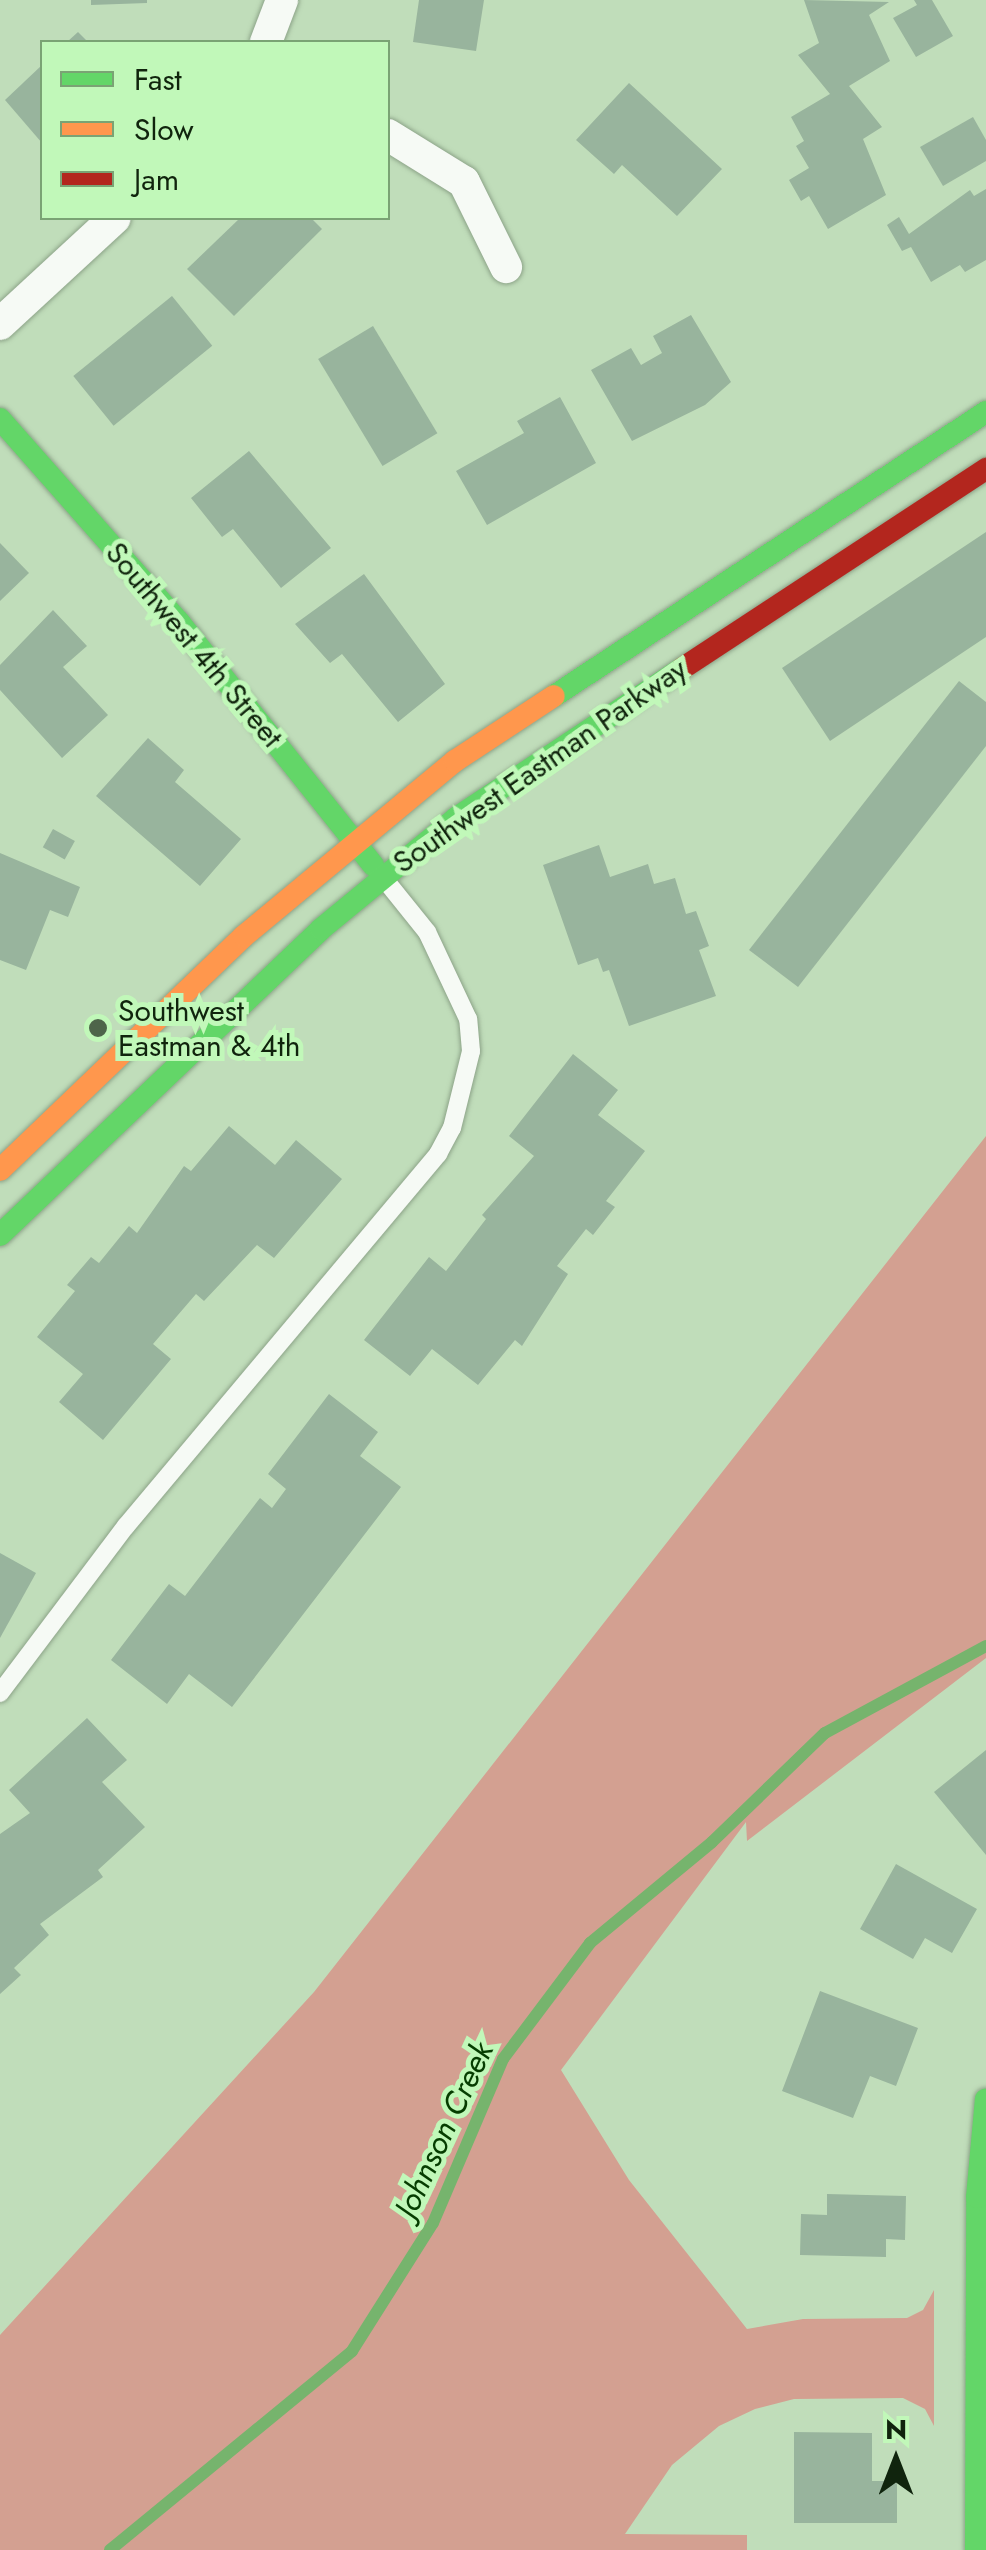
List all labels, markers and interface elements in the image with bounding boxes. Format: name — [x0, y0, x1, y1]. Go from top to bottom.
legend — [40, 40, 390, 220]
text: Fast — [134, 58, 182, 101]
text: Slow — [134, 108, 194, 151]
text: Jam — [134, 158, 179, 201]
street label: Southwest 4th Street — [98, 535, 290, 755]
street label: Southwest Eastman Parkway — [386, 651, 694, 881]
place label: Southwest Eastman & 4th — [118, 993, 300, 1064]
marker: Southwest Eastman & 4th — [87, 1017, 109, 1039]
water label: Johnson Creek — [387, 2036, 501, 2224]
text: N — [885, 2409, 907, 2450]
north arrow — [846, 2410, 946, 2510]

